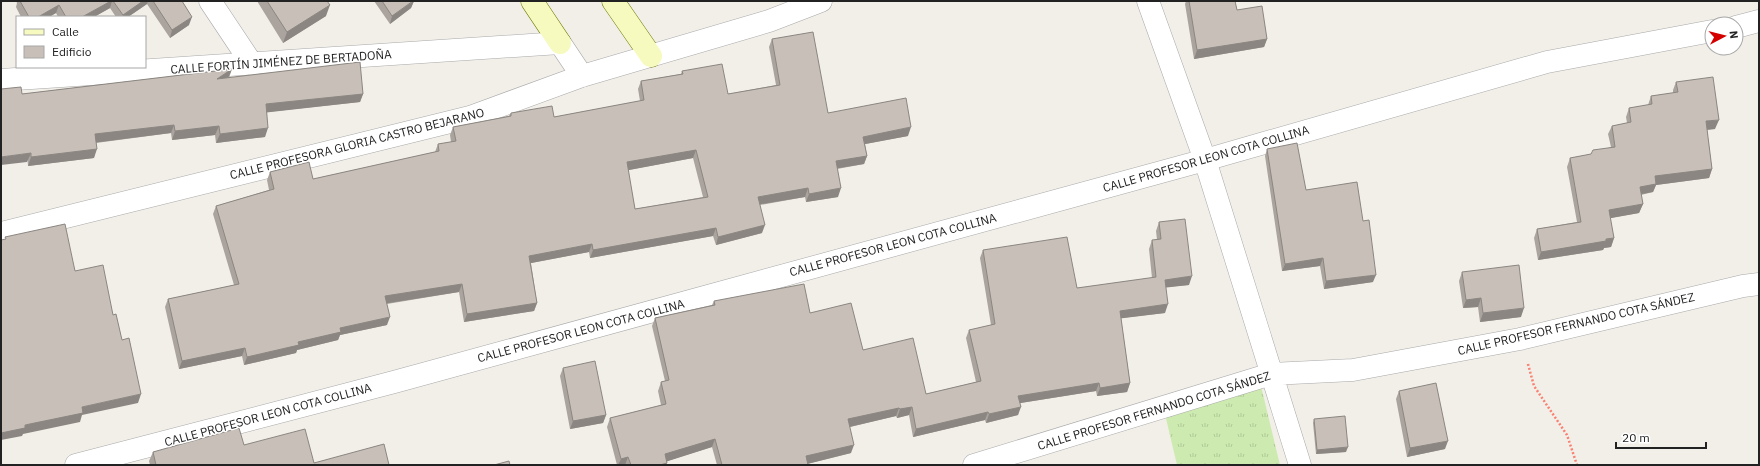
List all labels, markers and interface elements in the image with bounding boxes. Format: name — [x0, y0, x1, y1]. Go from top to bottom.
legend — [16, 16, 146, 68]
north arrow — [1704, 16, 1744, 56]
text: Calle — [52, 24, 79, 39]
text: N — [1726, 30, 1741, 40]
text: Edificio — [52, 44, 92, 59]
street label: CALLE FORTÍN JIMÉNEZ DE BERTADOÑA — [170, 46, 392, 77]
street label: CALLE PROFESORA GLORIA CASTRO BEJARANO — [228, 105, 486, 182]
street label: CALLE PROFESOR LEON COTA COLLINA — [1101, 122, 1311, 195]
street label: CALLE PROFESOR LEON COTA COLLINA — [788, 210, 998, 279]
street label: CALLE PROFESOR FERNANDO COTA SÁNDEZ — [1456, 289, 1696, 358]
street label: CALLE PROFESOR LEON COTA COLLINA — [476, 296, 686, 365]
street label: CALLE PROFESOR FERNANDO COTA SÁNDEZ — [1036, 368, 1272, 453]
street label: CALLE PROFESOR LEON COTA COLLINA — [163, 380, 373, 449]
scale bar — [1616, 424, 1706, 450]
text: 20 m — [1622, 430, 1650, 445]

